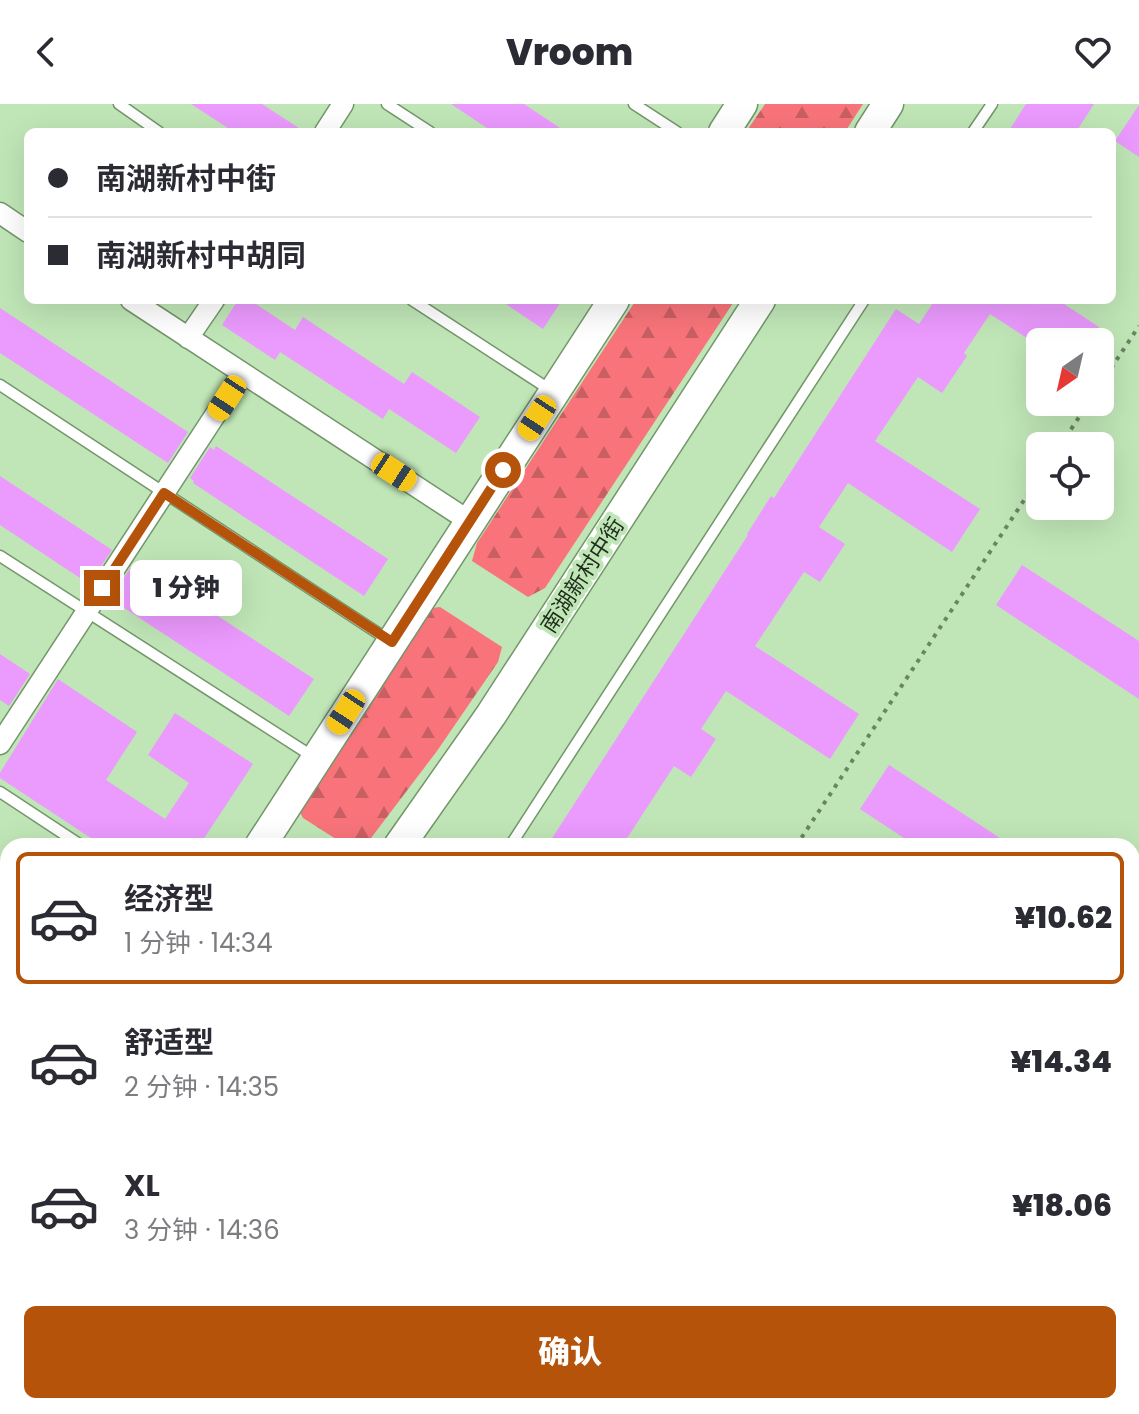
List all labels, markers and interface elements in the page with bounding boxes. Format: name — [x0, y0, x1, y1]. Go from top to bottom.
text: Vroom — [506, 27, 633, 78]
icon: back — [24, 30, 68, 74]
icon: heart — [1071, 30, 1115, 74]
text: 南湖新村中街 — [96, 157, 276, 200]
text: 南湖新村中胡同 — [96, 234, 306, 277]
north arrow — [1026, 328, 1114, 416]
map controls — [1026, 328, 1114, 520]
car — [204, 371, 250, 425]
car — [514, 391, 560, 445]
button: locate — [1026, 432, 1114, 520]
car — [367, 449, 421, 495]
route start — [485, 452, 521, 488]
street label: 南湖新村中街 — [533, 511, 631, 639]
callout: 1 分钟 — [130, 560, 242, 616]
route end — [84, 570, 120, 606]
text: 1 分钟 — [152, 570, 220, 606]
car — [323, 685, 369, 739]
text: 经济型 — [124, 877, 214, 920]
icon: car — [28, 882, 100, 954]
text: ¥10.62 — [1015, 896, 1112, 939]
text: 1 分钟 · 14:34 — [124, 925, 273, 961]
text: 舒适型 — [124, 1021, 214, 1064]
icon: car — [28, 1026, 100, 1098]
text: ¥14.34 — [1011, 1040, 1112, 1083]
text: 2 分钟 · 14:35 — [124, 1069, 279, 1105]
text: XL — [124, 1164, 160, 1207]
icon: car — [28, 1170, 100, 1242]
text: ¥18.06 — [1012, 1184, 1112, 1227]
text: 3 分钟 · 14:36 — [124, 1212, 280, 1248]
button: 确认 — [24, 1306, 1116, 1398]

